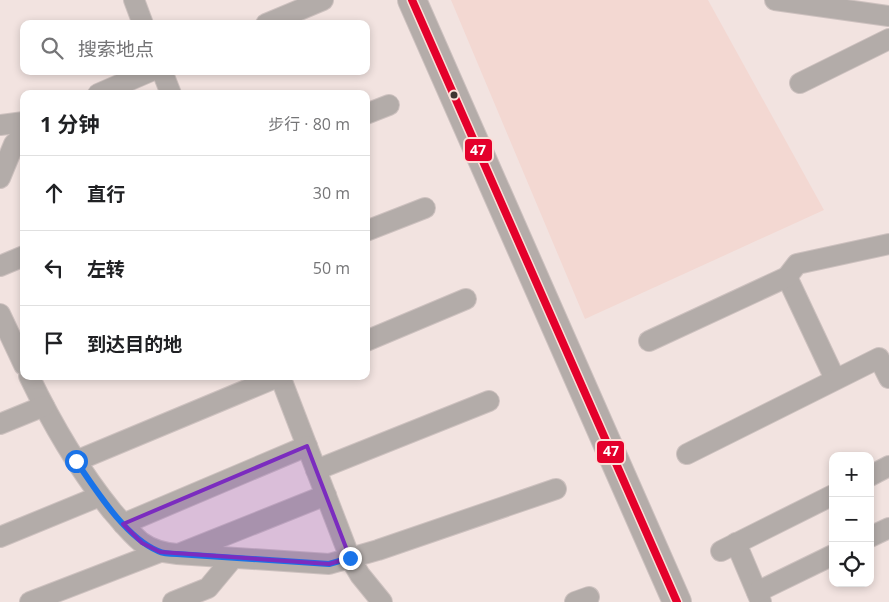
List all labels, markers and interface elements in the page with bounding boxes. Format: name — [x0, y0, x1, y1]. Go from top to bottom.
search box — [20, 20, 370, 75]
icon: search — [38, 34, 66, 62]
text: 搜索地点 — [78, 36, 154, 62]
unlabelled marker — [449, 90, 459, 100]
text: 1 分钟 — [40, 110, 99, 138]
text: 步行 · 80 m — [268, 113, 350, 135]
line badge: 47 — [464, 138, 493, 162]
text: 47 — [470, 140, 486, 159]
icon: ahead — [40, 179, 68, 207]
text: 直行 — [87, 181, 125, 207]
text: 30 m — [313, 182, 350, 204]
icon: left — [40, 254, 68, 282]
text: 左转 — [87, 256, 125, 282]
text: 50 m — [313, 257, 350, 279]
icon: arrive — [40, 329, 68, 357]
text: 到达目的地 — [87, 331, 182, 357]
line badge: 47 — [596, 440, 625, 464]
text: 47 — [603, 441, 619, 460]
route start — [65, 450, 88, 473]
map controls — [829, 452, 874, 587]
button: + — [829, 452, 874, 497]
button: − — [829, 497, 874, 542]
button: locate — [829, 542, 874, 587]
route end — [339, 547, 362, 570]

